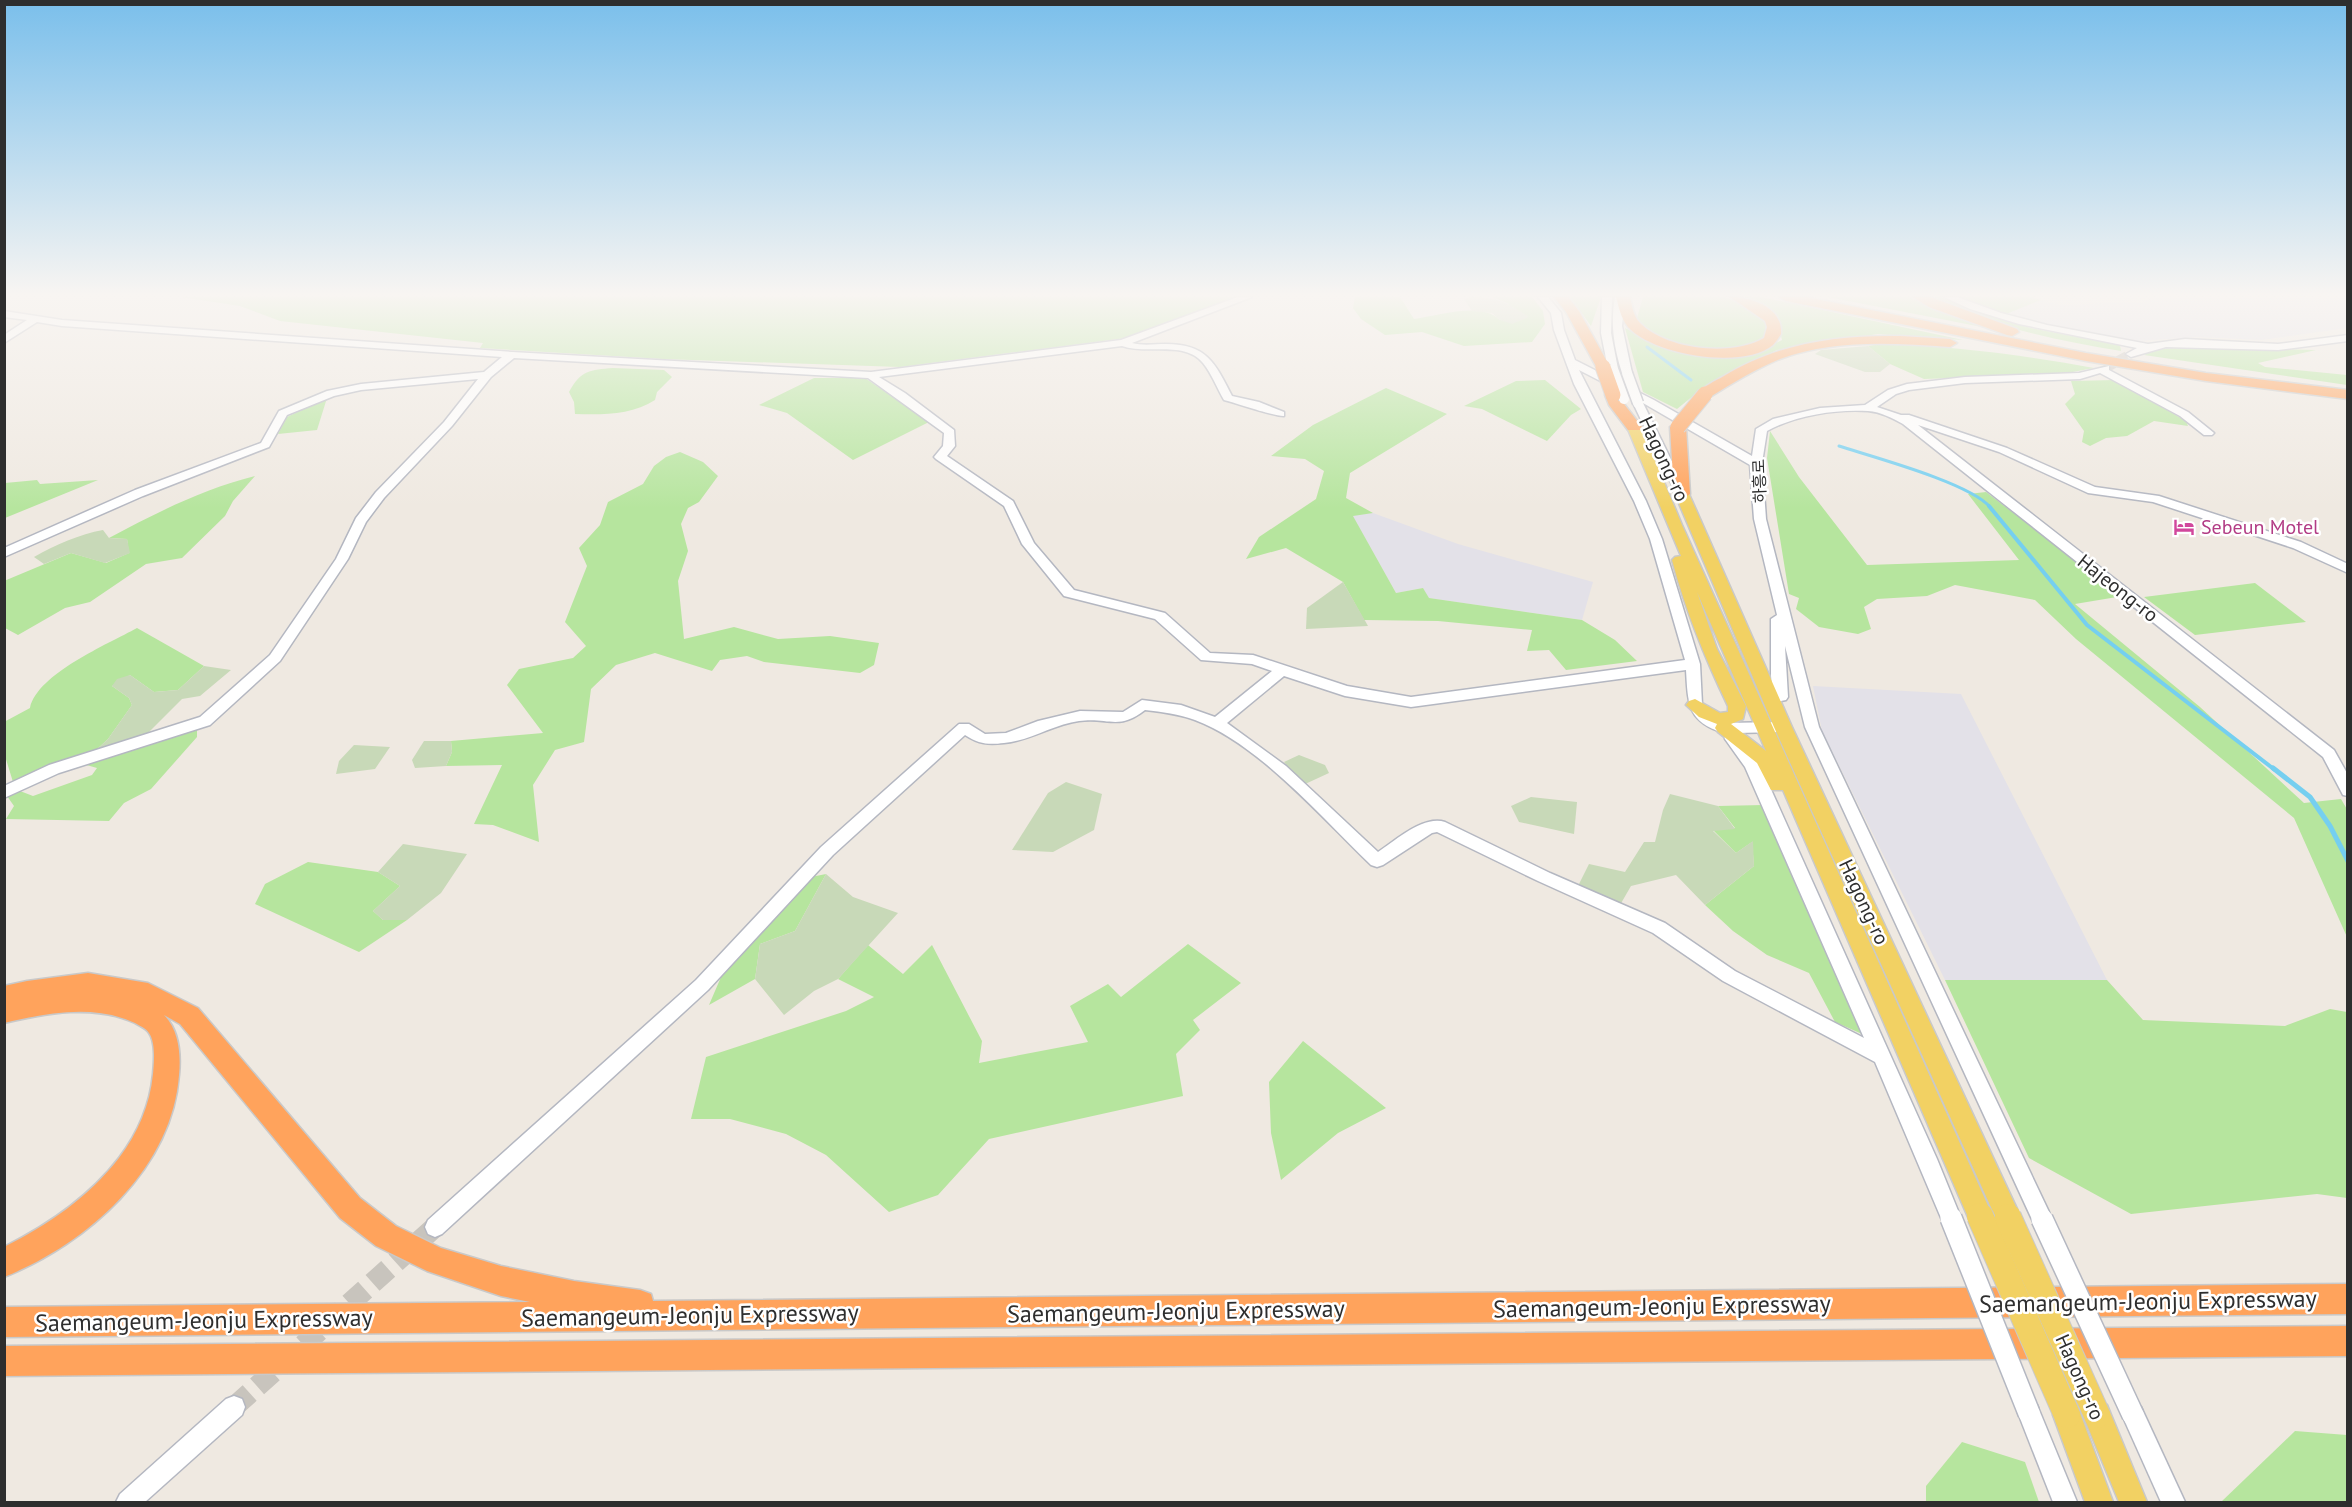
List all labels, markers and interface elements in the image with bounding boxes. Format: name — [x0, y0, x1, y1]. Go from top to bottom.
street label: Hagong-ro — [1633, 412, 1695, 506]
street label: 하흥로 — [1748, 458, 1770, 503]
place label: Sebeun Motel — [2201, 514, 2319, 540]
hotel icon: Sebeun Motel — [2172, 515, 2196, 539]
street label: Hajeong-ro — [2072, 548, 2164, 628]
street label: Hagong-ro — [1833, 855, 1895, 949]
street label: Saemangeum-Jeonju Expressway — [1979, 1283, 2317, 1319]
street label: Saemangeum-Jeonju Expressway — [1493, 1288, 1831, 1324]
street label: Saemangeum-Jeonju Expressway — [1007, 1293, 1345, 1329]
street label: Saemangeum-Jeonju Expressway — [521, 1297, 859, 1333]
street label: Saemangeum-Jeonju Expressway — [35, 1302, 373, 1338]
street label: Hagong-ro — [2050, 1330, 2110, 1424]

